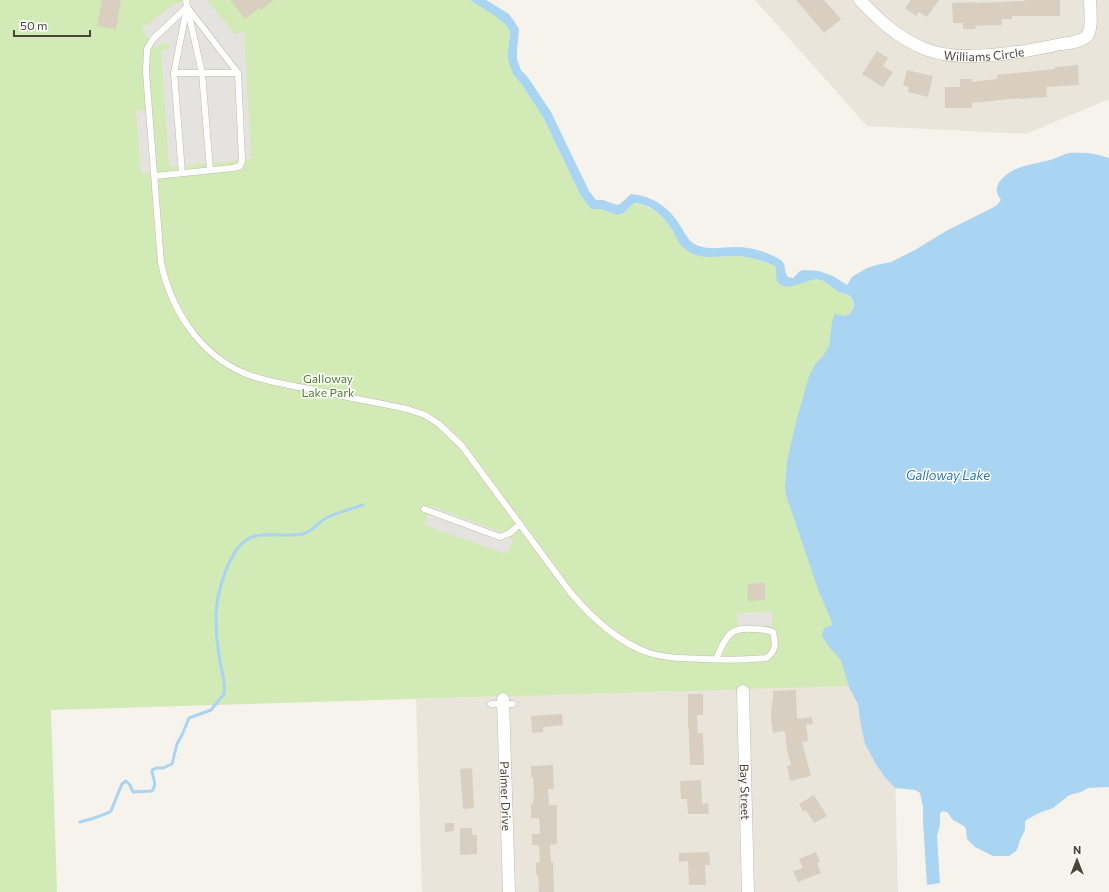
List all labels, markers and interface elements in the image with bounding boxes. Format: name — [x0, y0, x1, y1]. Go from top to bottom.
scale bar — [14, 12, 90, 38]
text: 50 m — [20, 18, 48, 32]
street label: Williams Circle — [943, 44, 1025, 63]
park label: Galloway Lake Park — [301, 371, 355, 399]
water label: Galloway Lake — [906, 467, 990, 483]
street label: Palmer Drive — [498, 761, 514, 831]
street label: Bay Street — [738, 764, 753, 820]
north arrow — [1057, 840, 1097, 880]
text: N — [1073, 843, 1081, 856]

